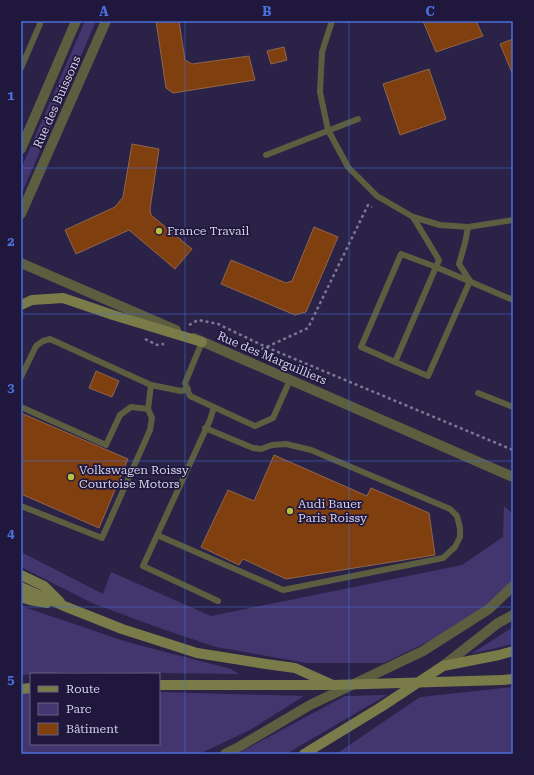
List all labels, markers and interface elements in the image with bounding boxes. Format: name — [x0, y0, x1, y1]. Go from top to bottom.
text: A — [99, 4, 109, 19]
text: B — [262, 4, 272, 19]
text: C — [425, 4, 435, 19]
street label: Rue des Buissons — [30, 53, 84, 150]
text: 1 — [7, 88, 15, 103]
place label: France Travail — [167, 224, 249, 238]
marker: France Travail — [154, 226, 164, 236]
text: 2 — [7, 234, 15, 249]
street label: Rue des Marguilliers — [215, 329, 329, 387]
text: 3 — [7, 380, 15, 395]
place label: Volkswagen Roissy Courtoise Motors — [79, 463, 190, 491]
marker: Volkswagen Roissy Courtoise Motors — [66, 472, 76, 482]
place label: Audi Bauer Paris Roissy — [298, 497, 368, 525]
marker: Audi Bauer Paris Roissy — [285, 506, 295, 516]
text: 4 — [7, 526, 15, 541]
text: 5 — [7, 672, 15, 687]
legend — [30, 673, 160, 745]
text: Route — [66, 682, 100, 696]
text: Parc — [66, 702, 92, 716]
text: Bâtiment — [66, 722, 119, 736]

